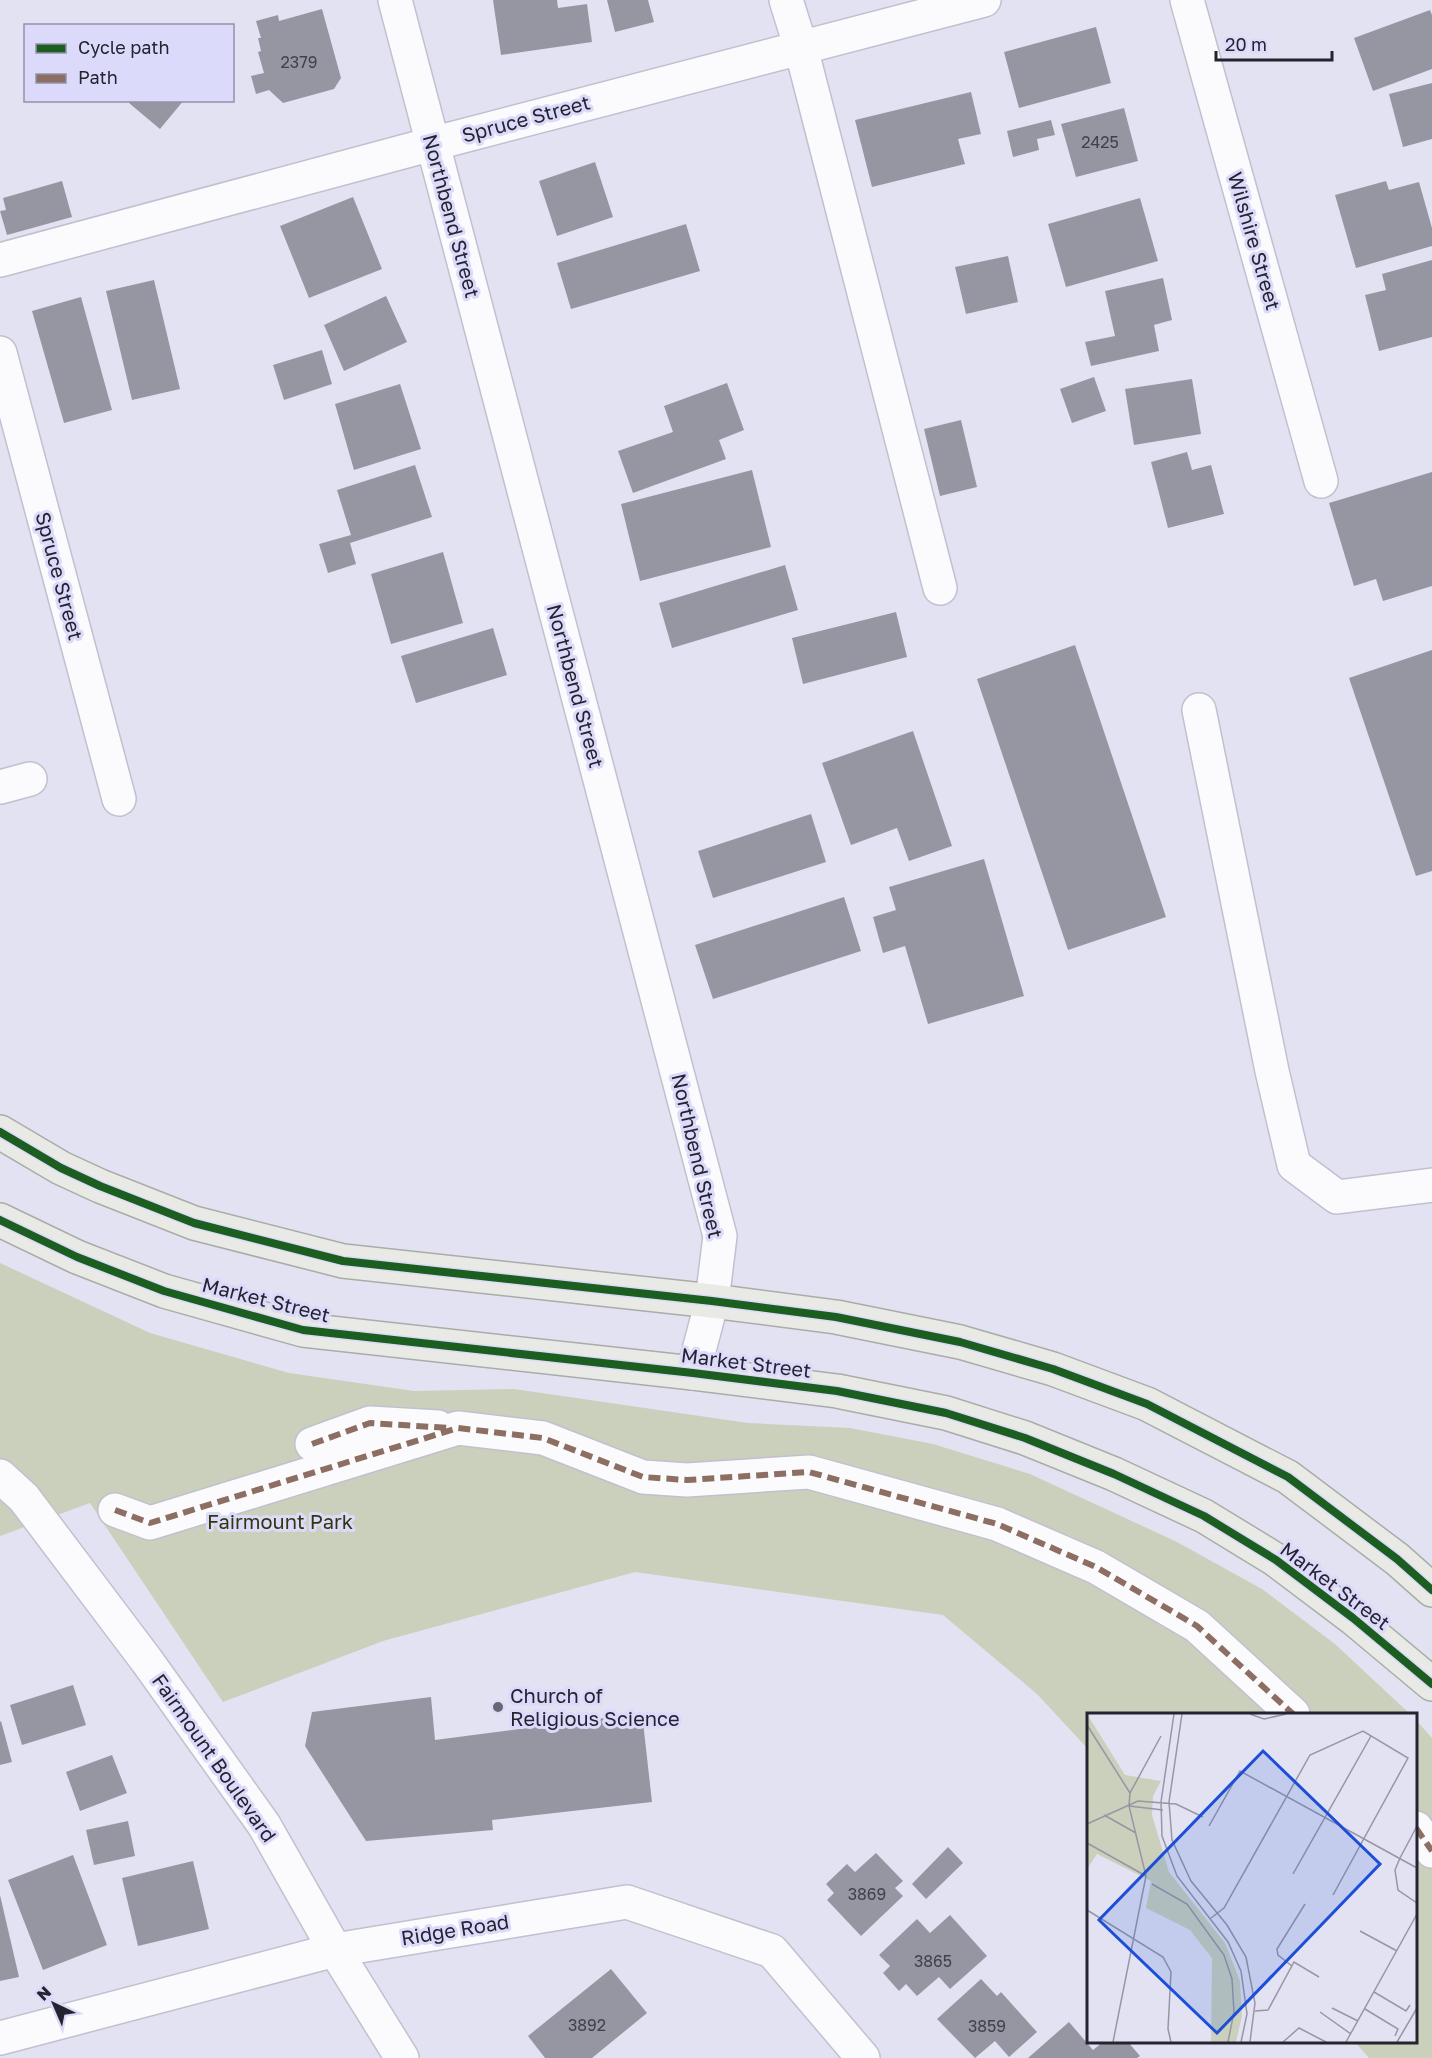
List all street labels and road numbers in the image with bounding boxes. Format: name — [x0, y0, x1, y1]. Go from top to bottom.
street label: Spruce Street — [459, 89, 592, 147]
street label: Northbend Street — [419, 131, 485, 300]
street label: Wilshire Street — [1224, 169, 1286, 313]
street label: Spruce Street — [31, 509, 89, 642]
street label: Northbend Street — [543, 601, 609, 770]
street label: Northbend Street — [667, 1071, 729, 1241]
street label: Market Street — [200, 1272, 333, 1327]
street label: Market Street — [680, 1342, 813, 1382]
street label: Market Street — [1276, 1536, 1395, 1634]
street label: Fairmount Boulevard — [148, 1669, 282, 1846]
street label: Ridge Road — [399, 1909, 511, 1949]

